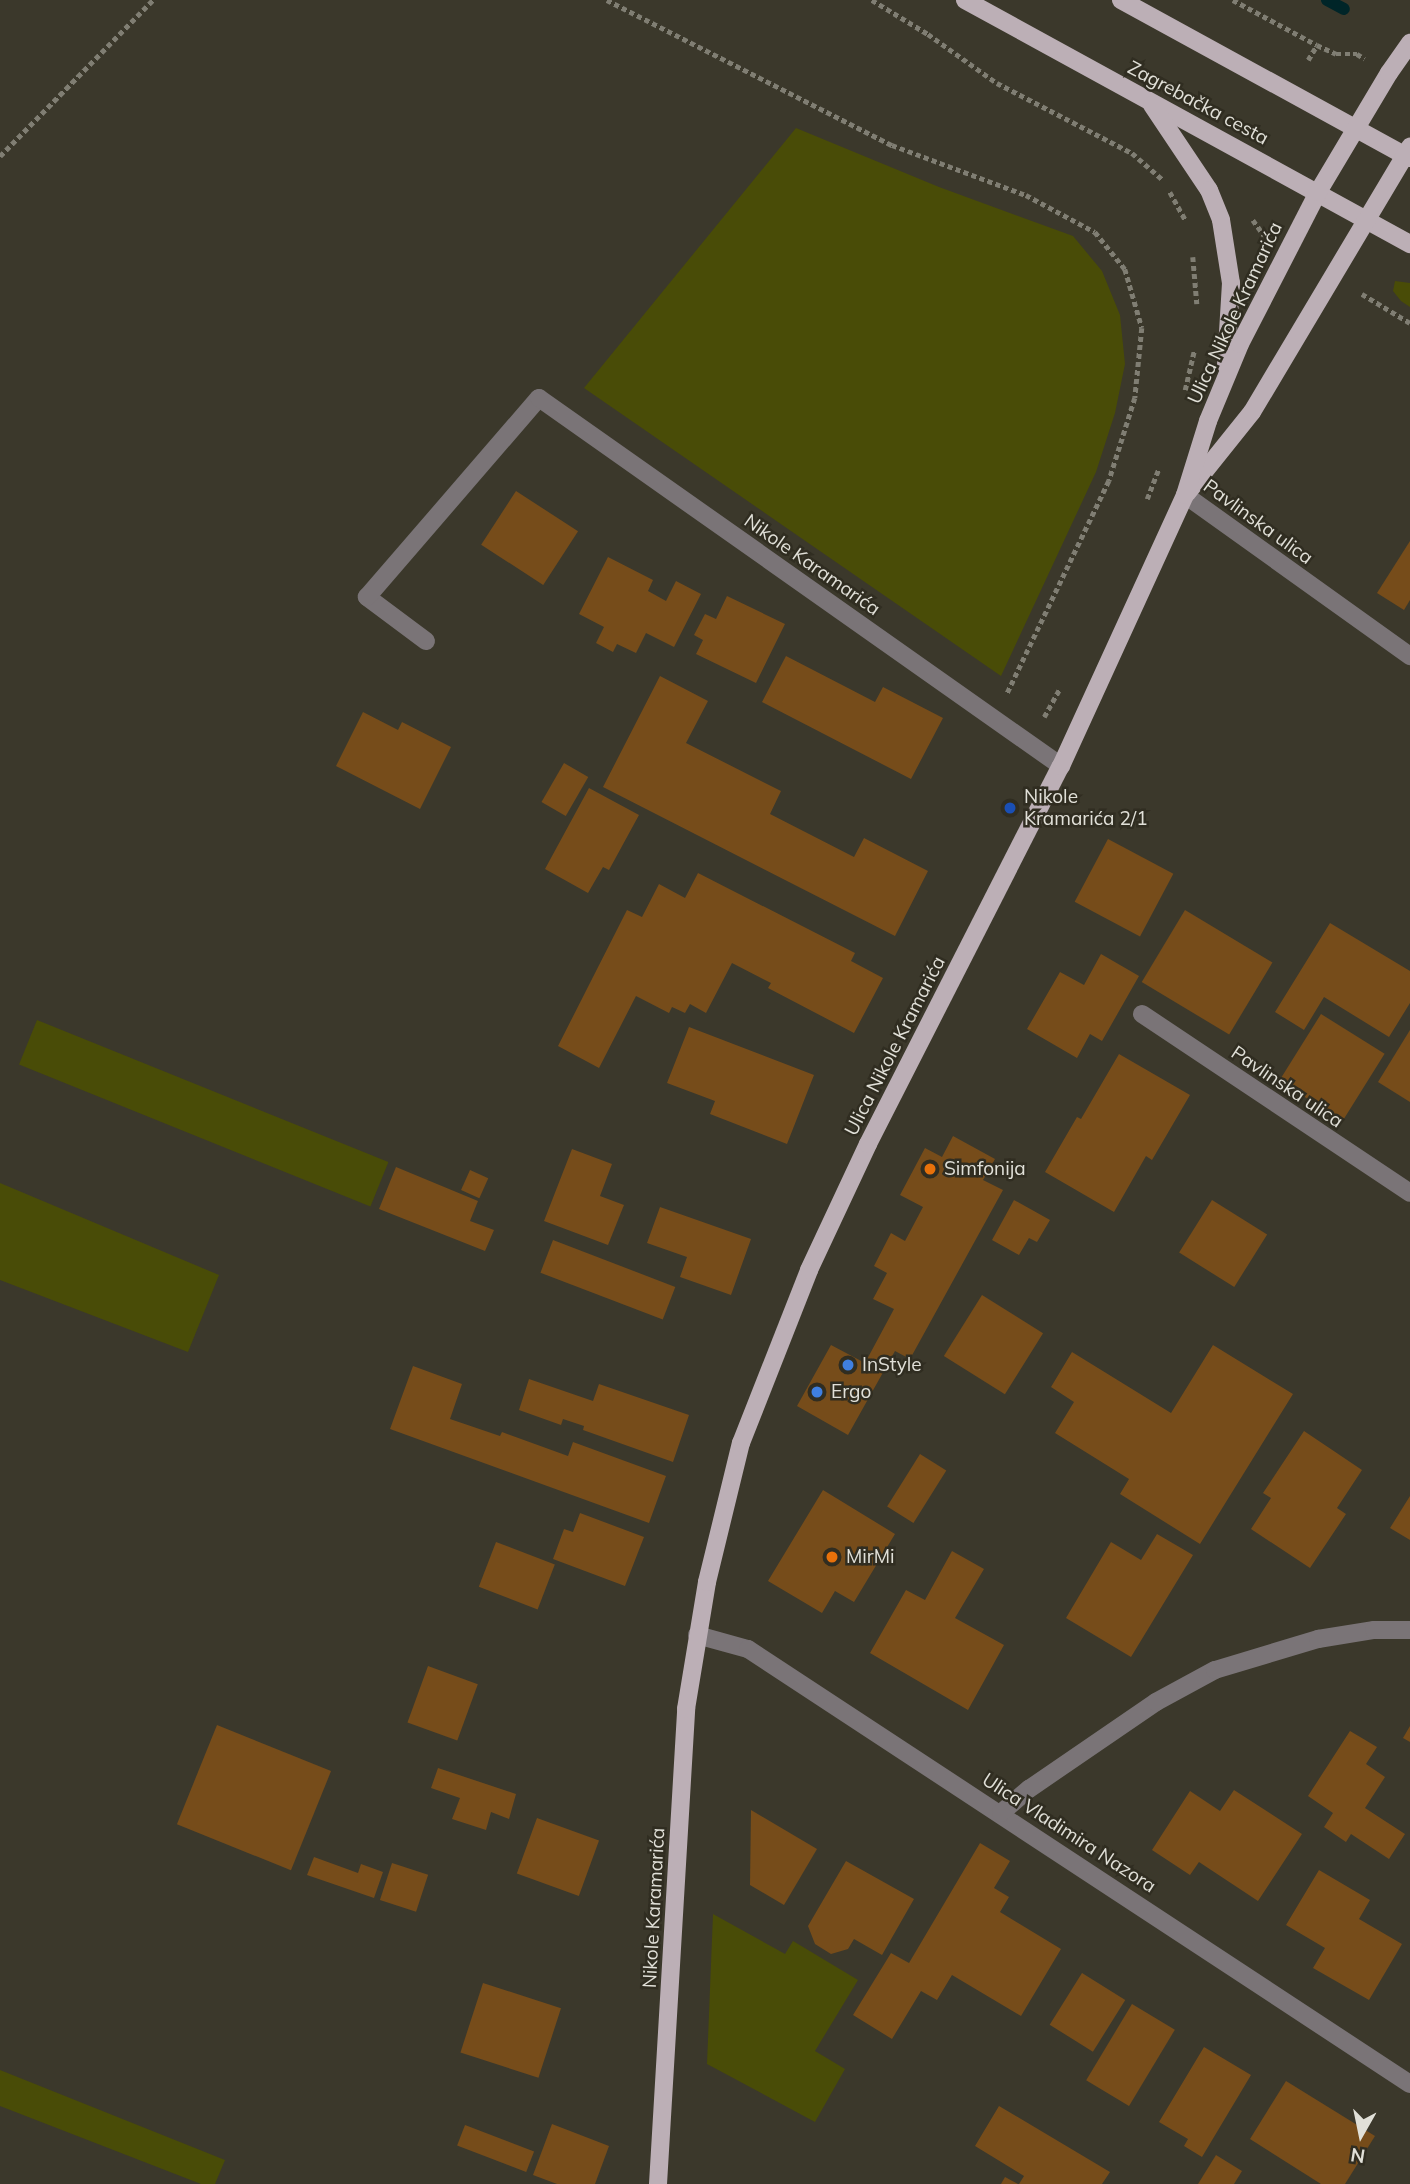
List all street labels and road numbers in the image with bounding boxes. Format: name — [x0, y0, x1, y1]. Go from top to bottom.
street label: Zagrebačka cesta — [1124, 56, 1272, 150]
street label: Ulica Nikole Kramarića — [1183, 218, 1287, 408]
street label: Pavlinska ulica — [1199, 475, 1317, 569]
street label: Nikole Karamarića — [740, 510, 884, 620]
street label: Ulica Nikole Kramarića — [840, 953, 950, 1139]
street label: Pavlinska ulica — [1227, 1041, 1347, 1133]
street label: Ulica Vladimira Nazora — [978, 1768, 1160, 1898]
street label: Nikole Karamarića — [638, 1827, 670, 1989]

